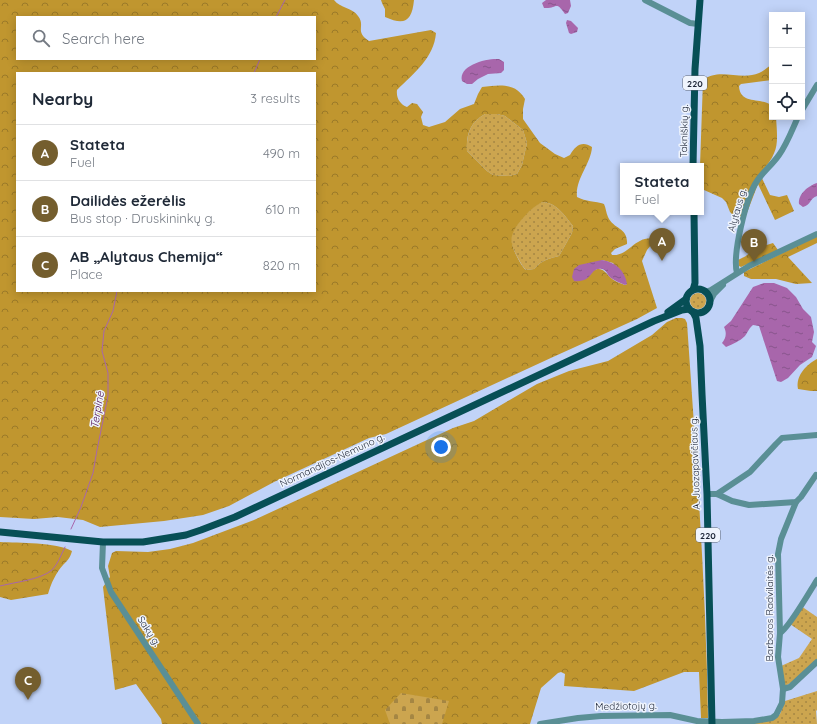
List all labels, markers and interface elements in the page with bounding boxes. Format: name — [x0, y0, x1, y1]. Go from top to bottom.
map controls — [769, 12, 805, 120]
button: + — [769, 12, 805, 48]
search box — [16, 16, 316, 60]
icon: search — [30, 27, 52, 49]
text: Search here — [62, 29, 145, 48]
button: − — [769, 48, 805, 84]
road number: 220 — [683, 76, 707, 90]
button: locate — [769, 84, 805, 120]
text: Nearby — [32, 88, 93, 109]
text: 3 results — [250, 90, 300, 106]
street label: Takniškių g. — [677, 104, 691, 158]
text: Stateta — [70, 135, 125, 154]
text: A — [41, 145, 49, 161]
text: 490 m — [263, 145, 300, 161]
text: Fuel — [70, 154, 95, 170]
popup — [620, 163, 704, 215]
text: Stateta — [635, 172, 689, 191]
street label: Alytaus g. — [725, 186, 749, 233]
text: Dailidės ežerėlis — [70, 191, 186, 210]
text: Fuel — [635, 191, 659, 207]
text: B — [41, 201, 49, 217]
text: 610 m — [265, 201, 300, 217]
text: Bus stop · Druskininkų g. — [70, 210, 215, 226]
pin: A — [649, 228, 675, 261]
pin: B — [741, 229, 767, 262]
text: AB „Alytaus Chemija“ — [70, 247, 223, 266]
text: C — [41, 257, 49, 273]
text: 820 m — [263, 257, 300, 273]
text: Place — [70, 266, 103, 282]
water label: Terpinė — [87, 390, 107, 430]
street label: A. Juozapavičiaus g. — [687, 416, 703, 510]
street label: Normandijos-Nemuno g. — [278, 430, 387, 490]
your location — [431, 437, 451, 457]
road number: 220 — [696, 528, 720, 542]
street label: Barboros Radvilaitės g. — [763, 554, 776, 661]
street label: Sakų g. — [134, 613, 164, 649]
pin: C — [15, 667, 41, 700]
street label: Medžiotojų g. — [595, 699, 657, 713]

